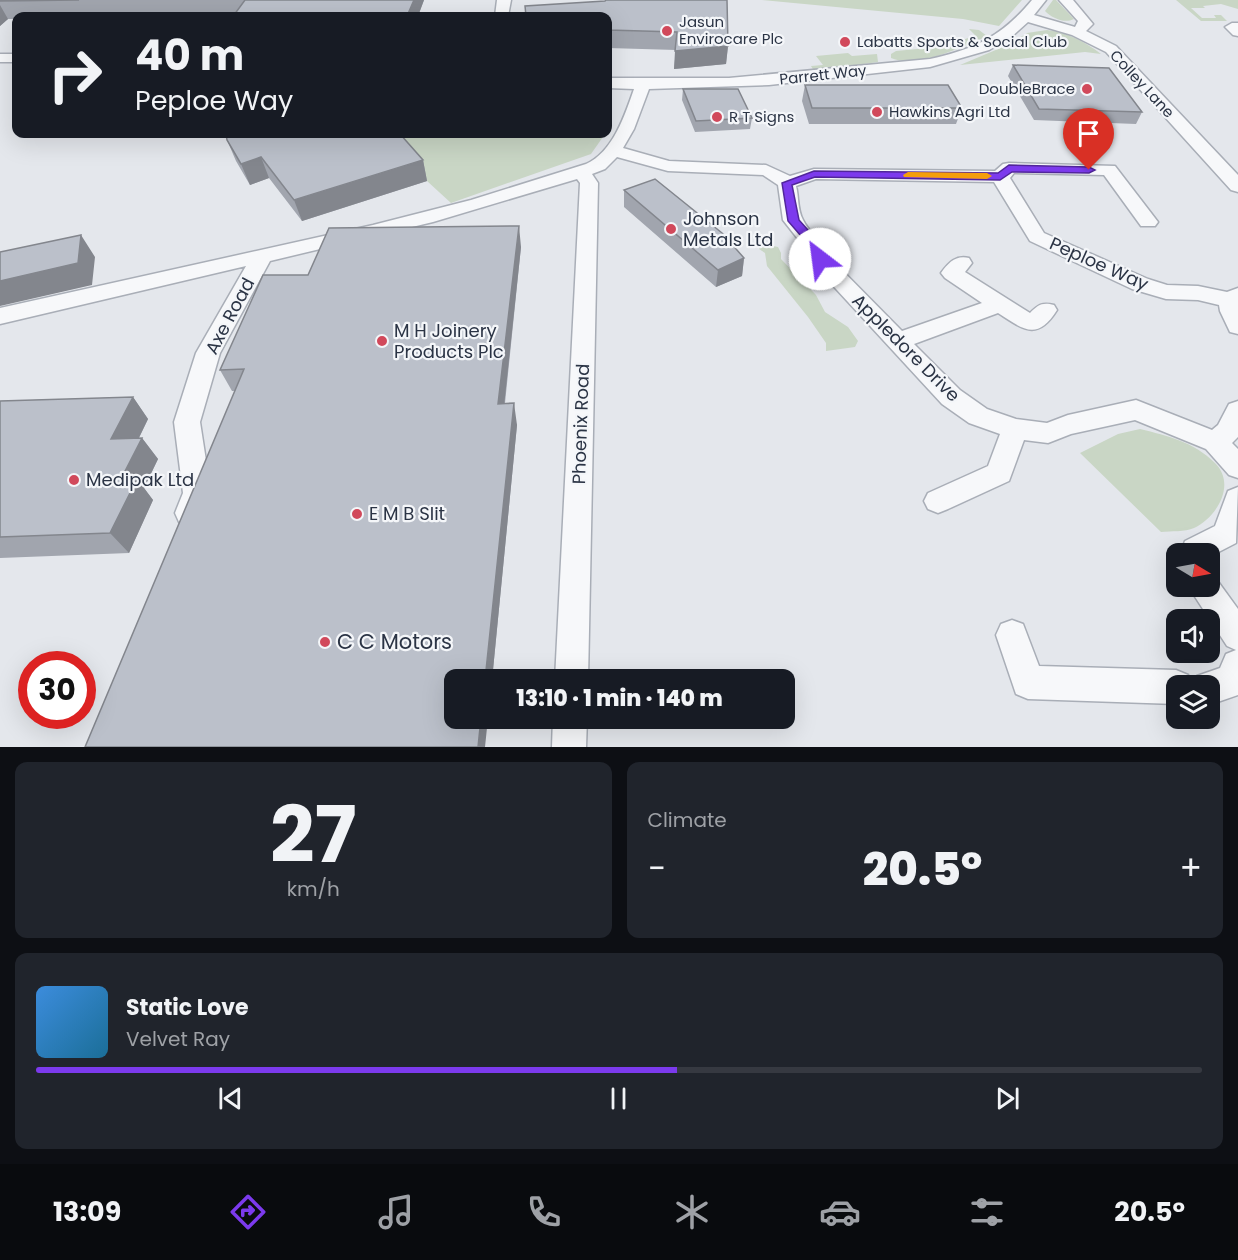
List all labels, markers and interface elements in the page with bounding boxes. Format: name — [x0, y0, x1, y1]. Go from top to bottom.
place label: Jasun Envirocare Plc — [679, 11, 783, 49]
marker: Jasun Envirocare Plc — [660, 24, 674, 38]
text: 40 m — [135, 26, 244, 85]
place label: Labatts Sports & Social Club — [857, 31, 1067, 52]
marker: Labatts Sports & Social Club — [838, 35, 852, 49]
icon: right — [36, 36, 114, 114]
street label: Colley Lane — [1105, 45, 1179, 122]
street label: Parrett Way — [778, 59, 868, 90]
place label: DoubleBrace — [979, 78, 1075, 99]
text: Peploe Way — [135, 82, 293, 119]
marker: DoubleBrace — [1080, 82, 1094, 96]
place label: Hawkins Agri Ltd — [889, 101, 1010, 122]
marker: Hawkins Agri Ltd — [870, 105, 884, 119]
place label: R T Signs — [729, 106, 794, 127]
pin — [1063, 108, 1114, 170]
marker: R T Signs — [710, 110, 724, 124]
icon: arrive — [1072, 117, 1105, 150]
place label: Johnson Metals Ltd — [683, 206, 774, 252]
marker: Johnson Metals Ltd — [664, 222, 678, 236]
position arrow — [788, 227, 852, 291]
street label: Peploe Way — [1046, 231, 1152, 296]
street label: Axe Road — [199, 273, 260, 359]
street label: Appledore Drive — [847, 288, 966, 407]
place label: M H Joinery Products Plc — [394, 318, 504, 364]
marker: M H Joinery Products Plc — [375, 334, 389, 348]
street label: Phoenix Road — [566, 363, 595, 485]
place label: Medipak Ltd — [86, 467, 194, 492]
marker: Medipak Ltd — [67, 473, 81, 487]
place label: E M B Slit — [369, 501, 445, 526]
marker: E M B Slit — [350, 507, 364, 521]
north arrow — [1166, 543, 1220, 597]
map controls — [1166, 543, 1220, 729]
button: sound — [1166, 609, 1220, 663]
place label: C C Motors — [337, 627, 452, 656]
marker: C C Motors — [318, 635, 332, 649]
speed limit sign: 30 — [18, 651, 96, 729]
button: layers — [1166, 675, 1220, 729]
text: 13:10 · 1 min · 140 m — [516, 683, 723, 714]
text: 27 — [270, 780, 356, 889]
text: Climate — [648, 806, 727, 834]
text: 20.5° — [863, 838, 982, 901]
text: − — [648, 845, 666, 892]
text: + — [1179, 845, 1202, 892]
text: km/h — [287, 875, 340, 903]
text: Static Love — [126, 992, 249, 1023]
text: Velvet Ray — [126, 1025, 230, 1053]
icon: previous — [214, 1082, 247, 1115]
icon: pause — [602, 1082, 635, 1115]
icon: next — [991, 1082, 1024, 1115]
icon: directions — [227, 1191, 269, 1233]
icon: music — [375, 1191, 417, 1233]
icon: phone — [523, 1191, 565, 1233]
icon: climate — [671, 1191, 713, 1233]
icon: car — [819, 1191, 861, 1233]
icon: filters — [966, 1191, 1008, 1233]
text: 13:09 — [53, 1193, 121, 1230]
text: 20.5° — [1114, 1193, 1185, 1230]

